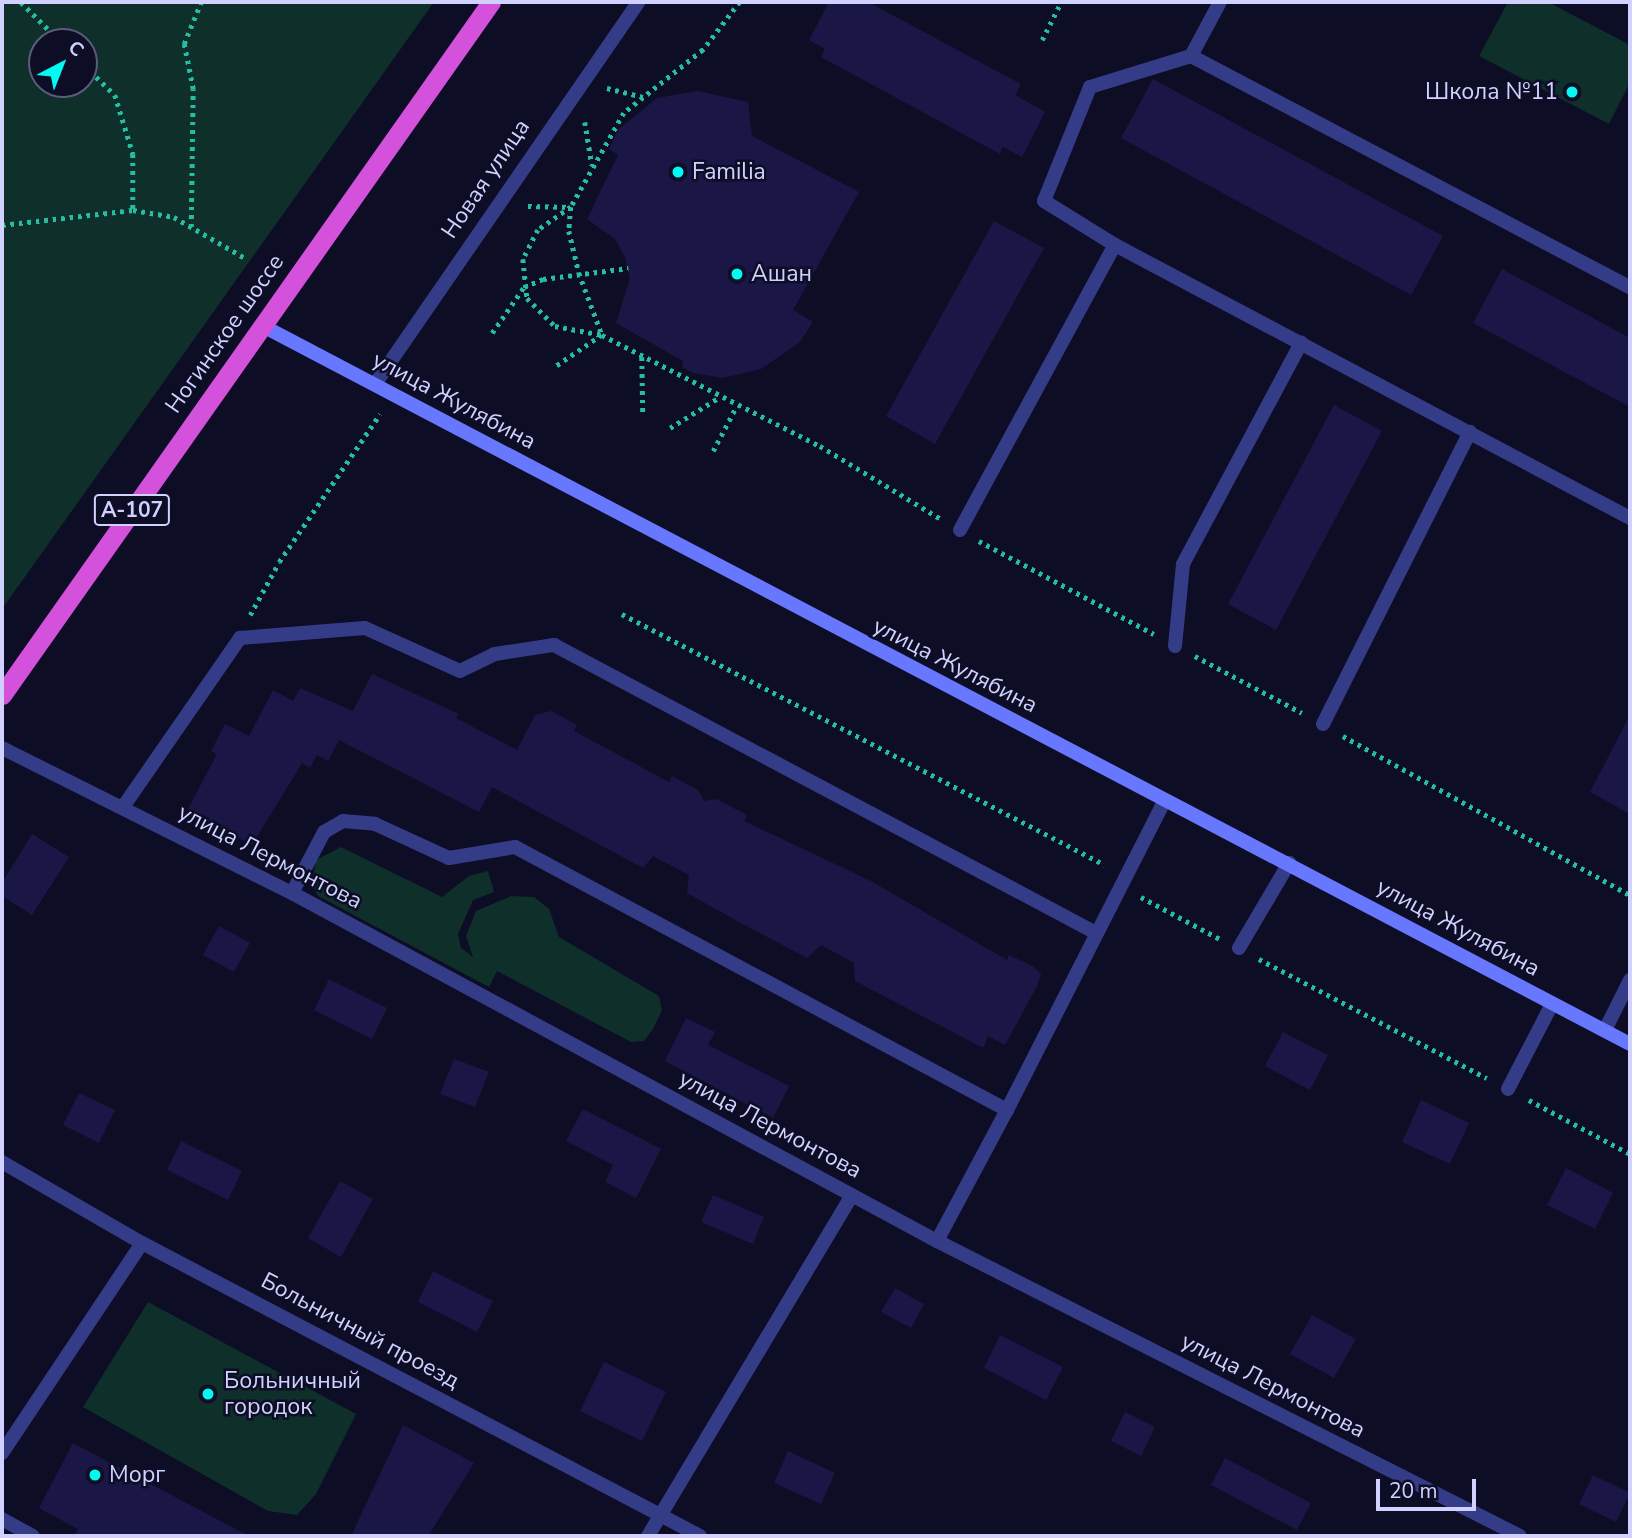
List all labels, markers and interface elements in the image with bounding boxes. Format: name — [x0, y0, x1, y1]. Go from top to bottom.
north arrow — [28, 28, 98, 98]
text: С — [62, 35, 89, 63]
place label: Школа №11 — [1425, 78, 1558, 106]
marker: Школа №11 — [1564, 84, 1580, 100]
street label: Новая улица — [436, 114, 536, 244]
place label: Familia — [692, 158, 766, 186]
marker: Familia — [670, 164, 686, 180]
street label: Ногинское шоссе — [160, 249, 290, 419]
place label: Ашан — [751, 260, 812, 288]
marker: Ашан — [729, 266, 745, 282]
street label: улица Жулябина — [368, 346, 540, 456]
road number: А-107 — [94, 492, 170, 528]
street label: улица Жулябина — [868, 613, 1042, 719]
street label: улица Лермонтова — [173, 799, 367, 915]
street label: улица Жулябина — [1372, 873, 1544, 983]
street label: улица Лермонтова — [674, 1065, 866, 1185]
street label: Больничный проезд — [256, 1267, 464, 1395]
street label: улица Лермонтова — [1176, 1328, 1370, 1444]
place label: Больничный городок — [224, 1367, 361, 1421]
marker: Больничный городок — [198, 1384, 218, 1404]
place label: Морг — [109, 1461, 165, 1489]
scale bar — [1380, 1464, 1480, 1508]
marker: Морг — [87, 1467, 103, 1483]
text: 20 m — [1389, 1477, 1438, 1505]

